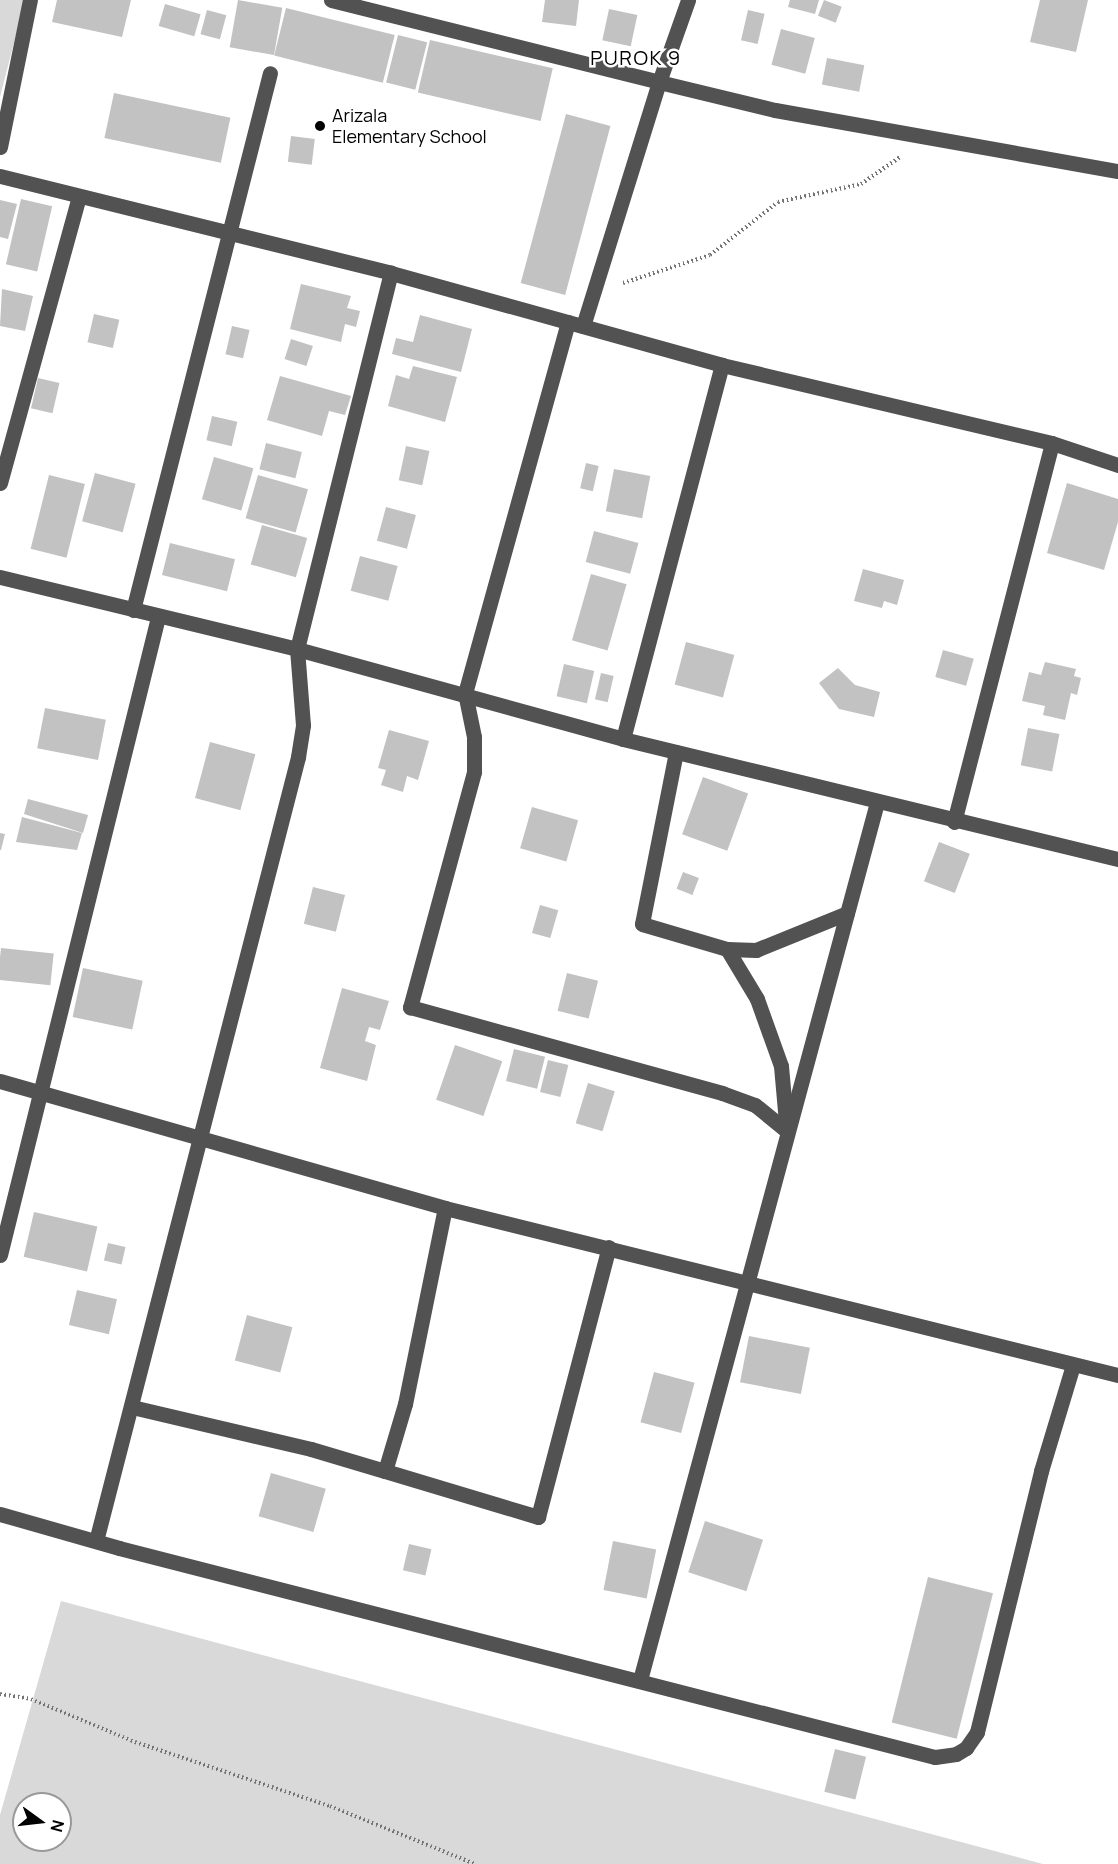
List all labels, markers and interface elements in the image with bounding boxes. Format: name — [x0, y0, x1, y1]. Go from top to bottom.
district label: PUROK 9 — [590, 45, 682, 69]
place label: Arizala Elementary School — [332, 105, 487, 148]
marker: Arizala Elementary School — [313, 119, 327, 133]
north arrow — [12, 1792, 72, 1852]
text: N — [45, 1818, 70, 1835]

